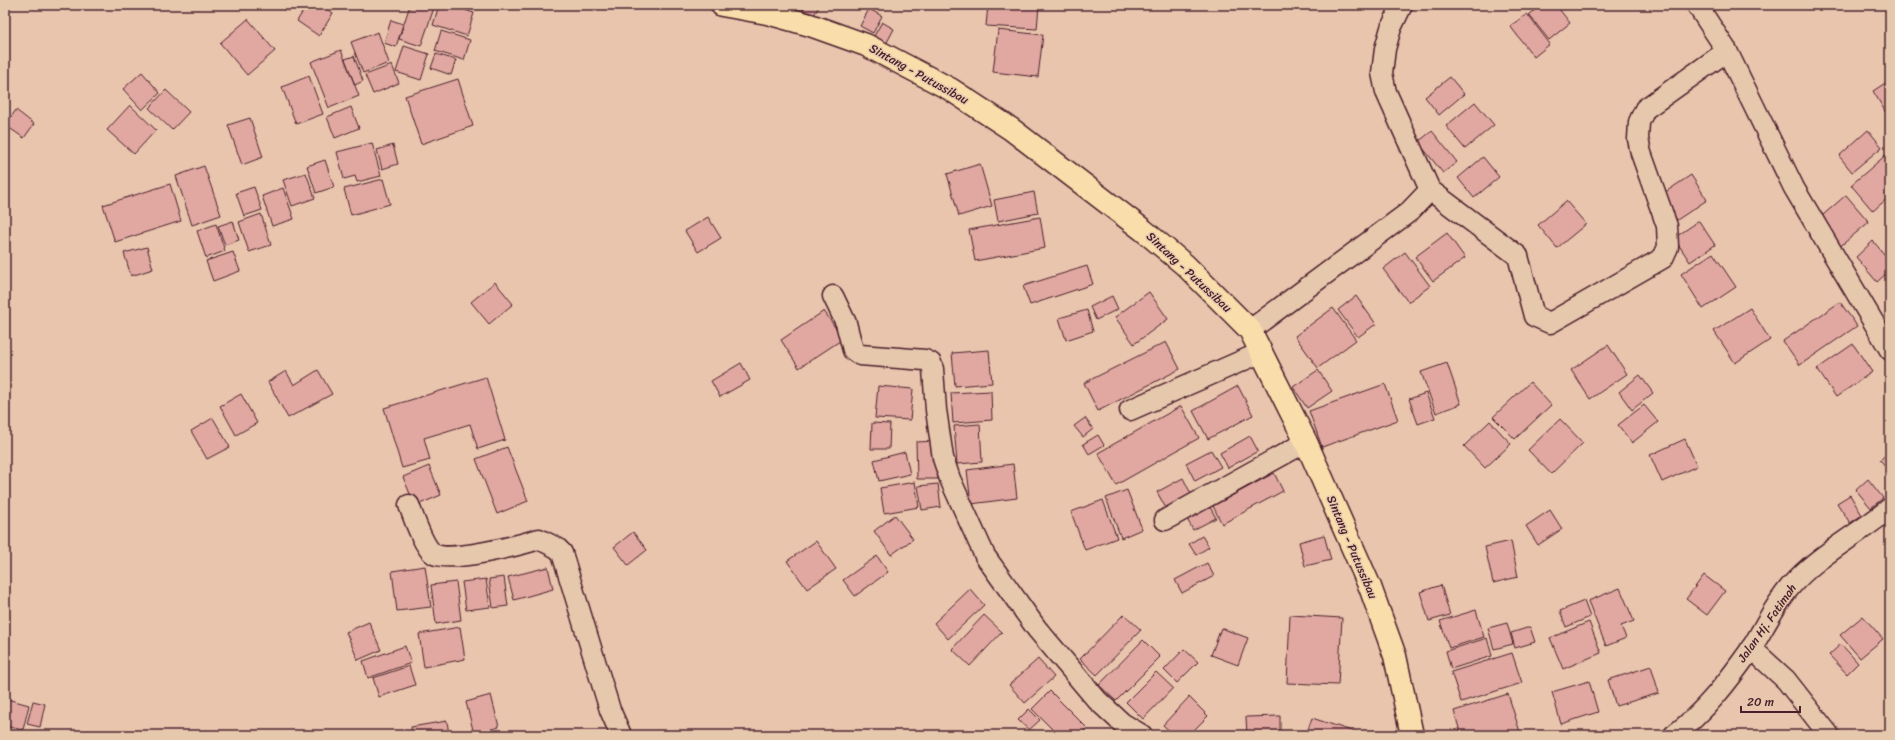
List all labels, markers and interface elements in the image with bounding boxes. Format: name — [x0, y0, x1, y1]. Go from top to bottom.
street label: Sintang - Putussibau — [865, 37, 973, 111]
street label: Sintang - Putussibau — [1141, 226, 1237, 318]
street label: Sintang - Putussibau — [1320, 492, 1384, 603]
street label: Jalan Hj. Fatimah — [1731, 579, 1802, 668]
scale bar — [1741, 688, 1800, 714]
text: 20 m — [1747, 691, 1774, 713]

